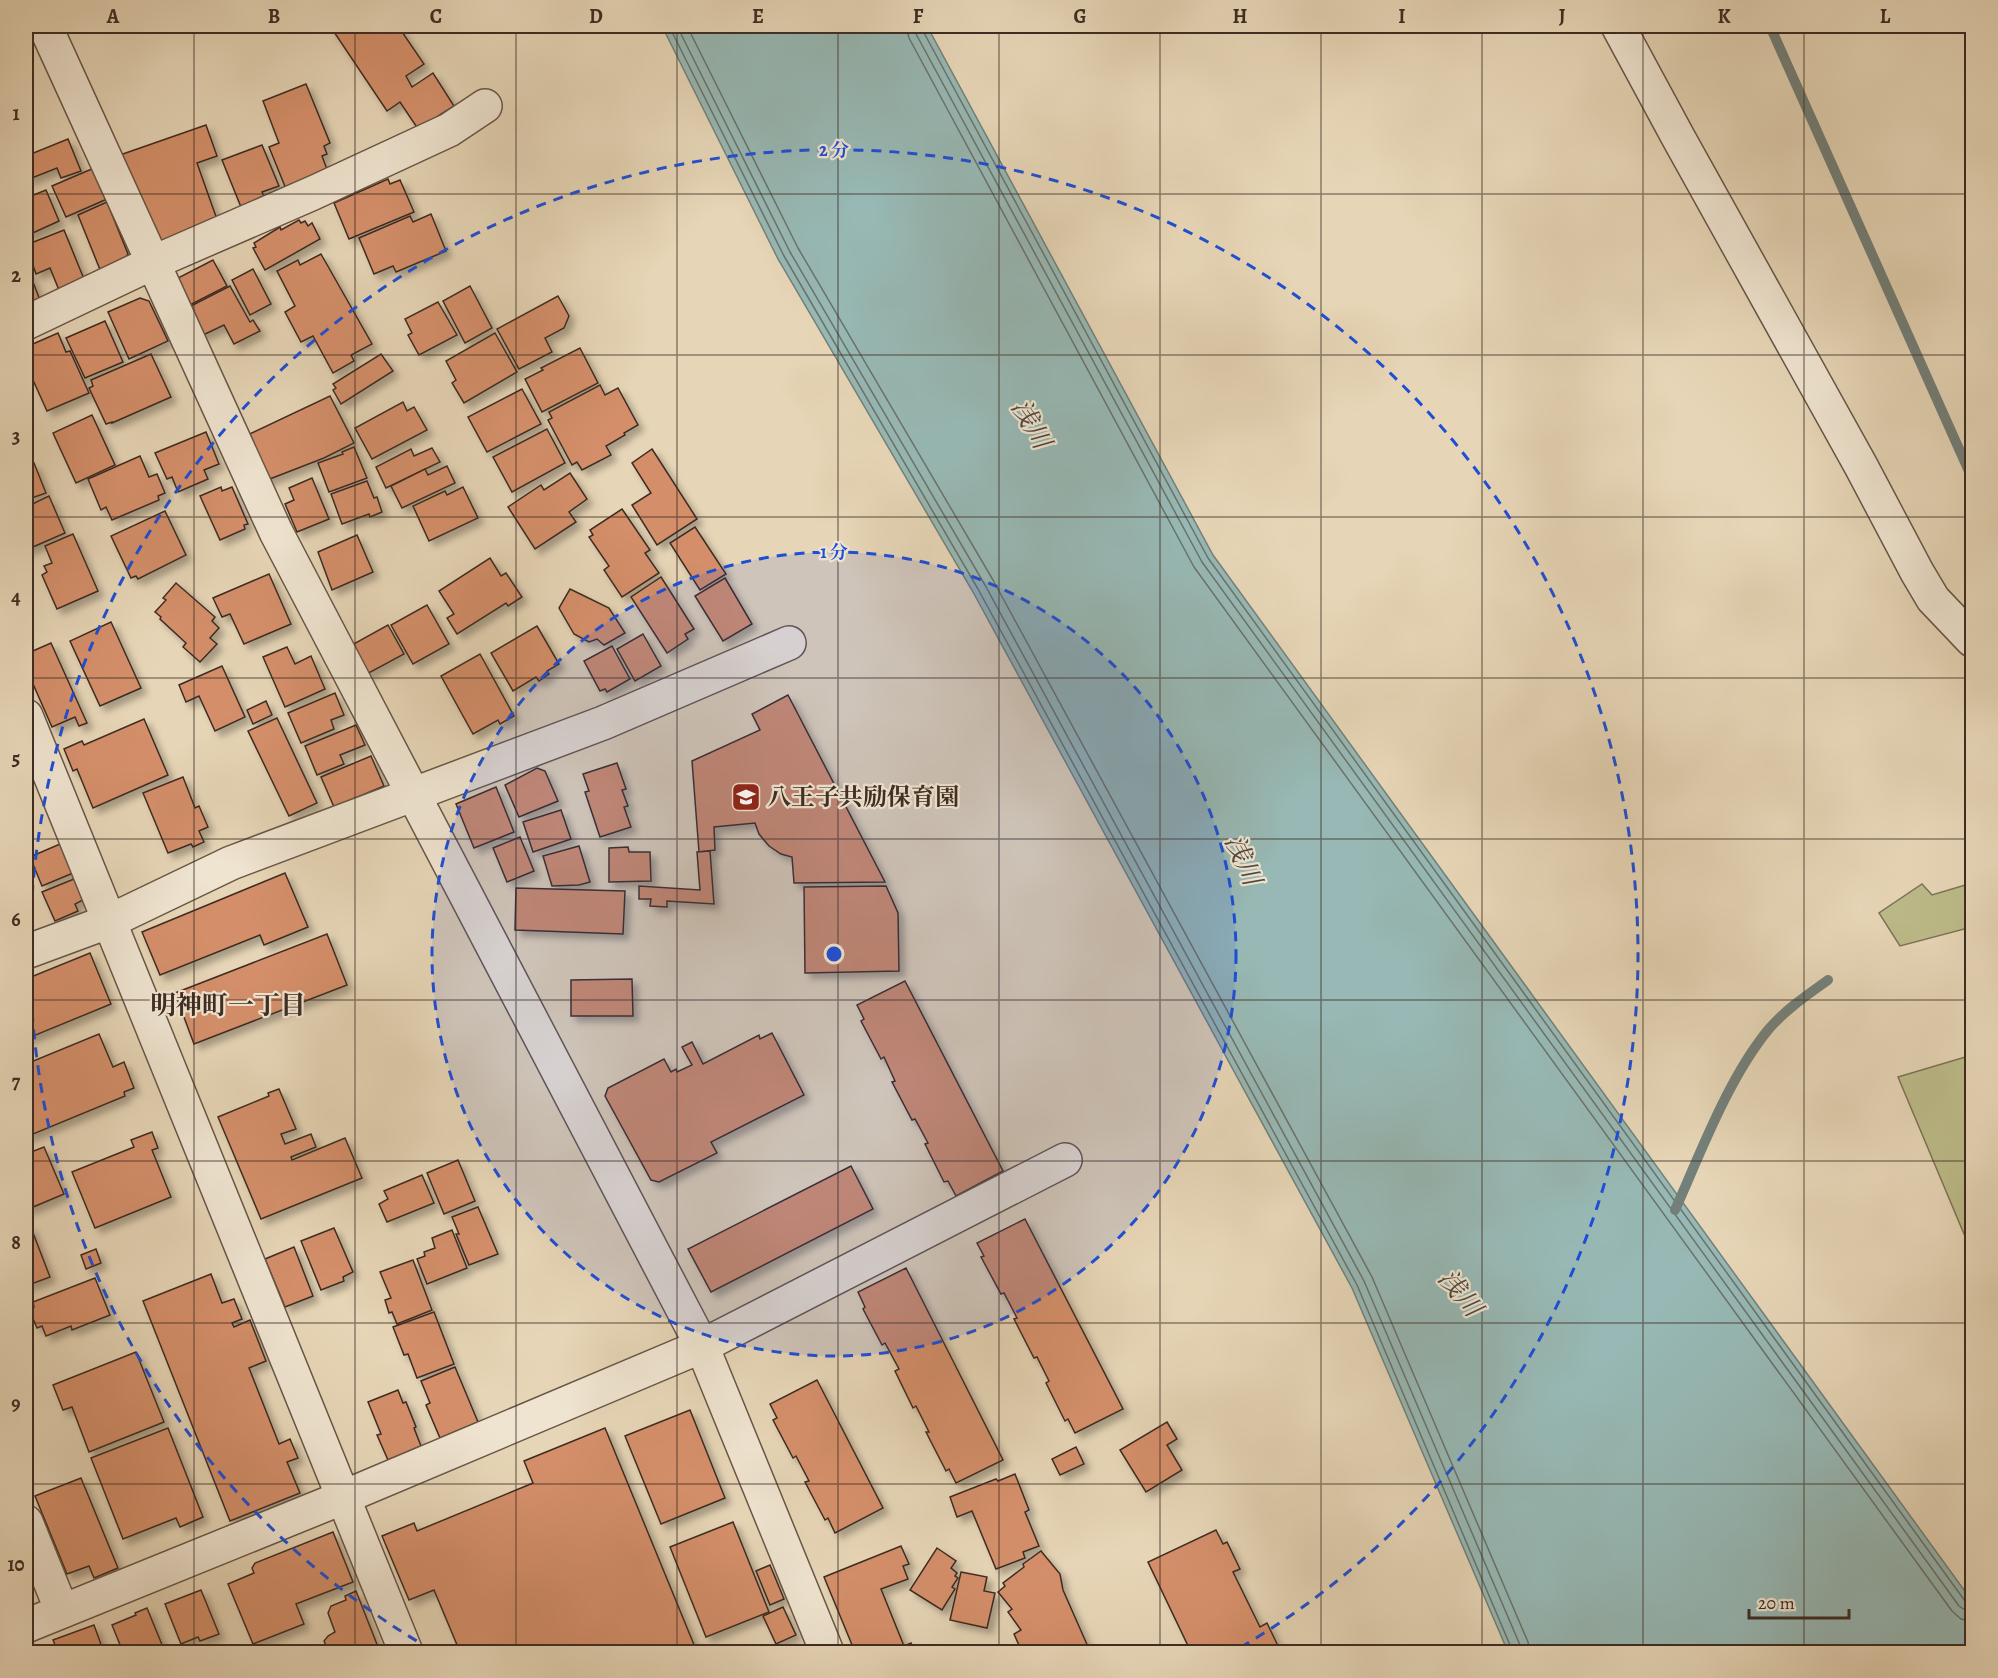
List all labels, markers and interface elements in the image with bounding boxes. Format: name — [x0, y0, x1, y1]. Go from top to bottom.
text: A — [106, 3, 120, 30]
text: B — [268, 3, 280, 30]
text: C — [430, 3, 442, 30]
text: D — [589, 3, 603, 30]
text: E — [752, 3, 764, 30]
text: F — [913, 3, 924, 30]
text: G — [1073, 3, 1087, 30]
text: H — [1233, 3, 1248, 30]
text: I — [1398, 3, 1406, 30]
text: J — [1559, 3, 1566, 30]
text: K — [1717, 3, 1731, 30]
text: L — [1880, 3, 1891, 30]
text: 1 — [12, 100, 20, 127]
text: 2 分 — [819, 138, 849, 162]
text: 2 — [11, 262, 21, 289]
water label: 浅川 — [1003, 393, 1061, 458]
text: 3 — [12, 423, 20, 450]
text: 1 分 — [820, 540, 848, 564]
text: 4 — [11, 584, 21, 611]
text: 5 — [12, 745, 20, 772]
school or university icon: 八王子共励保育園 — [730, 781, 762, 813]
place label: 八王子共励保育園 — [767, 781, 959, 813]
water label: 浅川 — [1216, 829, 1271, 894]
text: 6 — [11, 906, 21, 933]
centre of rings — [824, 944, 844, 964]
district label: 明神町一丁目 — [150, 988, 306, 1023]
text: 7 — [12, 1068, 21, 1095]
text: 8 — [11, 1229, 21, 1256]
water label: 浅川 — [1430, 1262, 1492, 1327]
text: 9 — [11, 1390, 21, 1417]
text: 10 — [7, 1551, 25, 1578]
scale bar — [1749, 1582, 1850, 1620]
text: 20 m — [1758, 1591, 1795, 1615]

